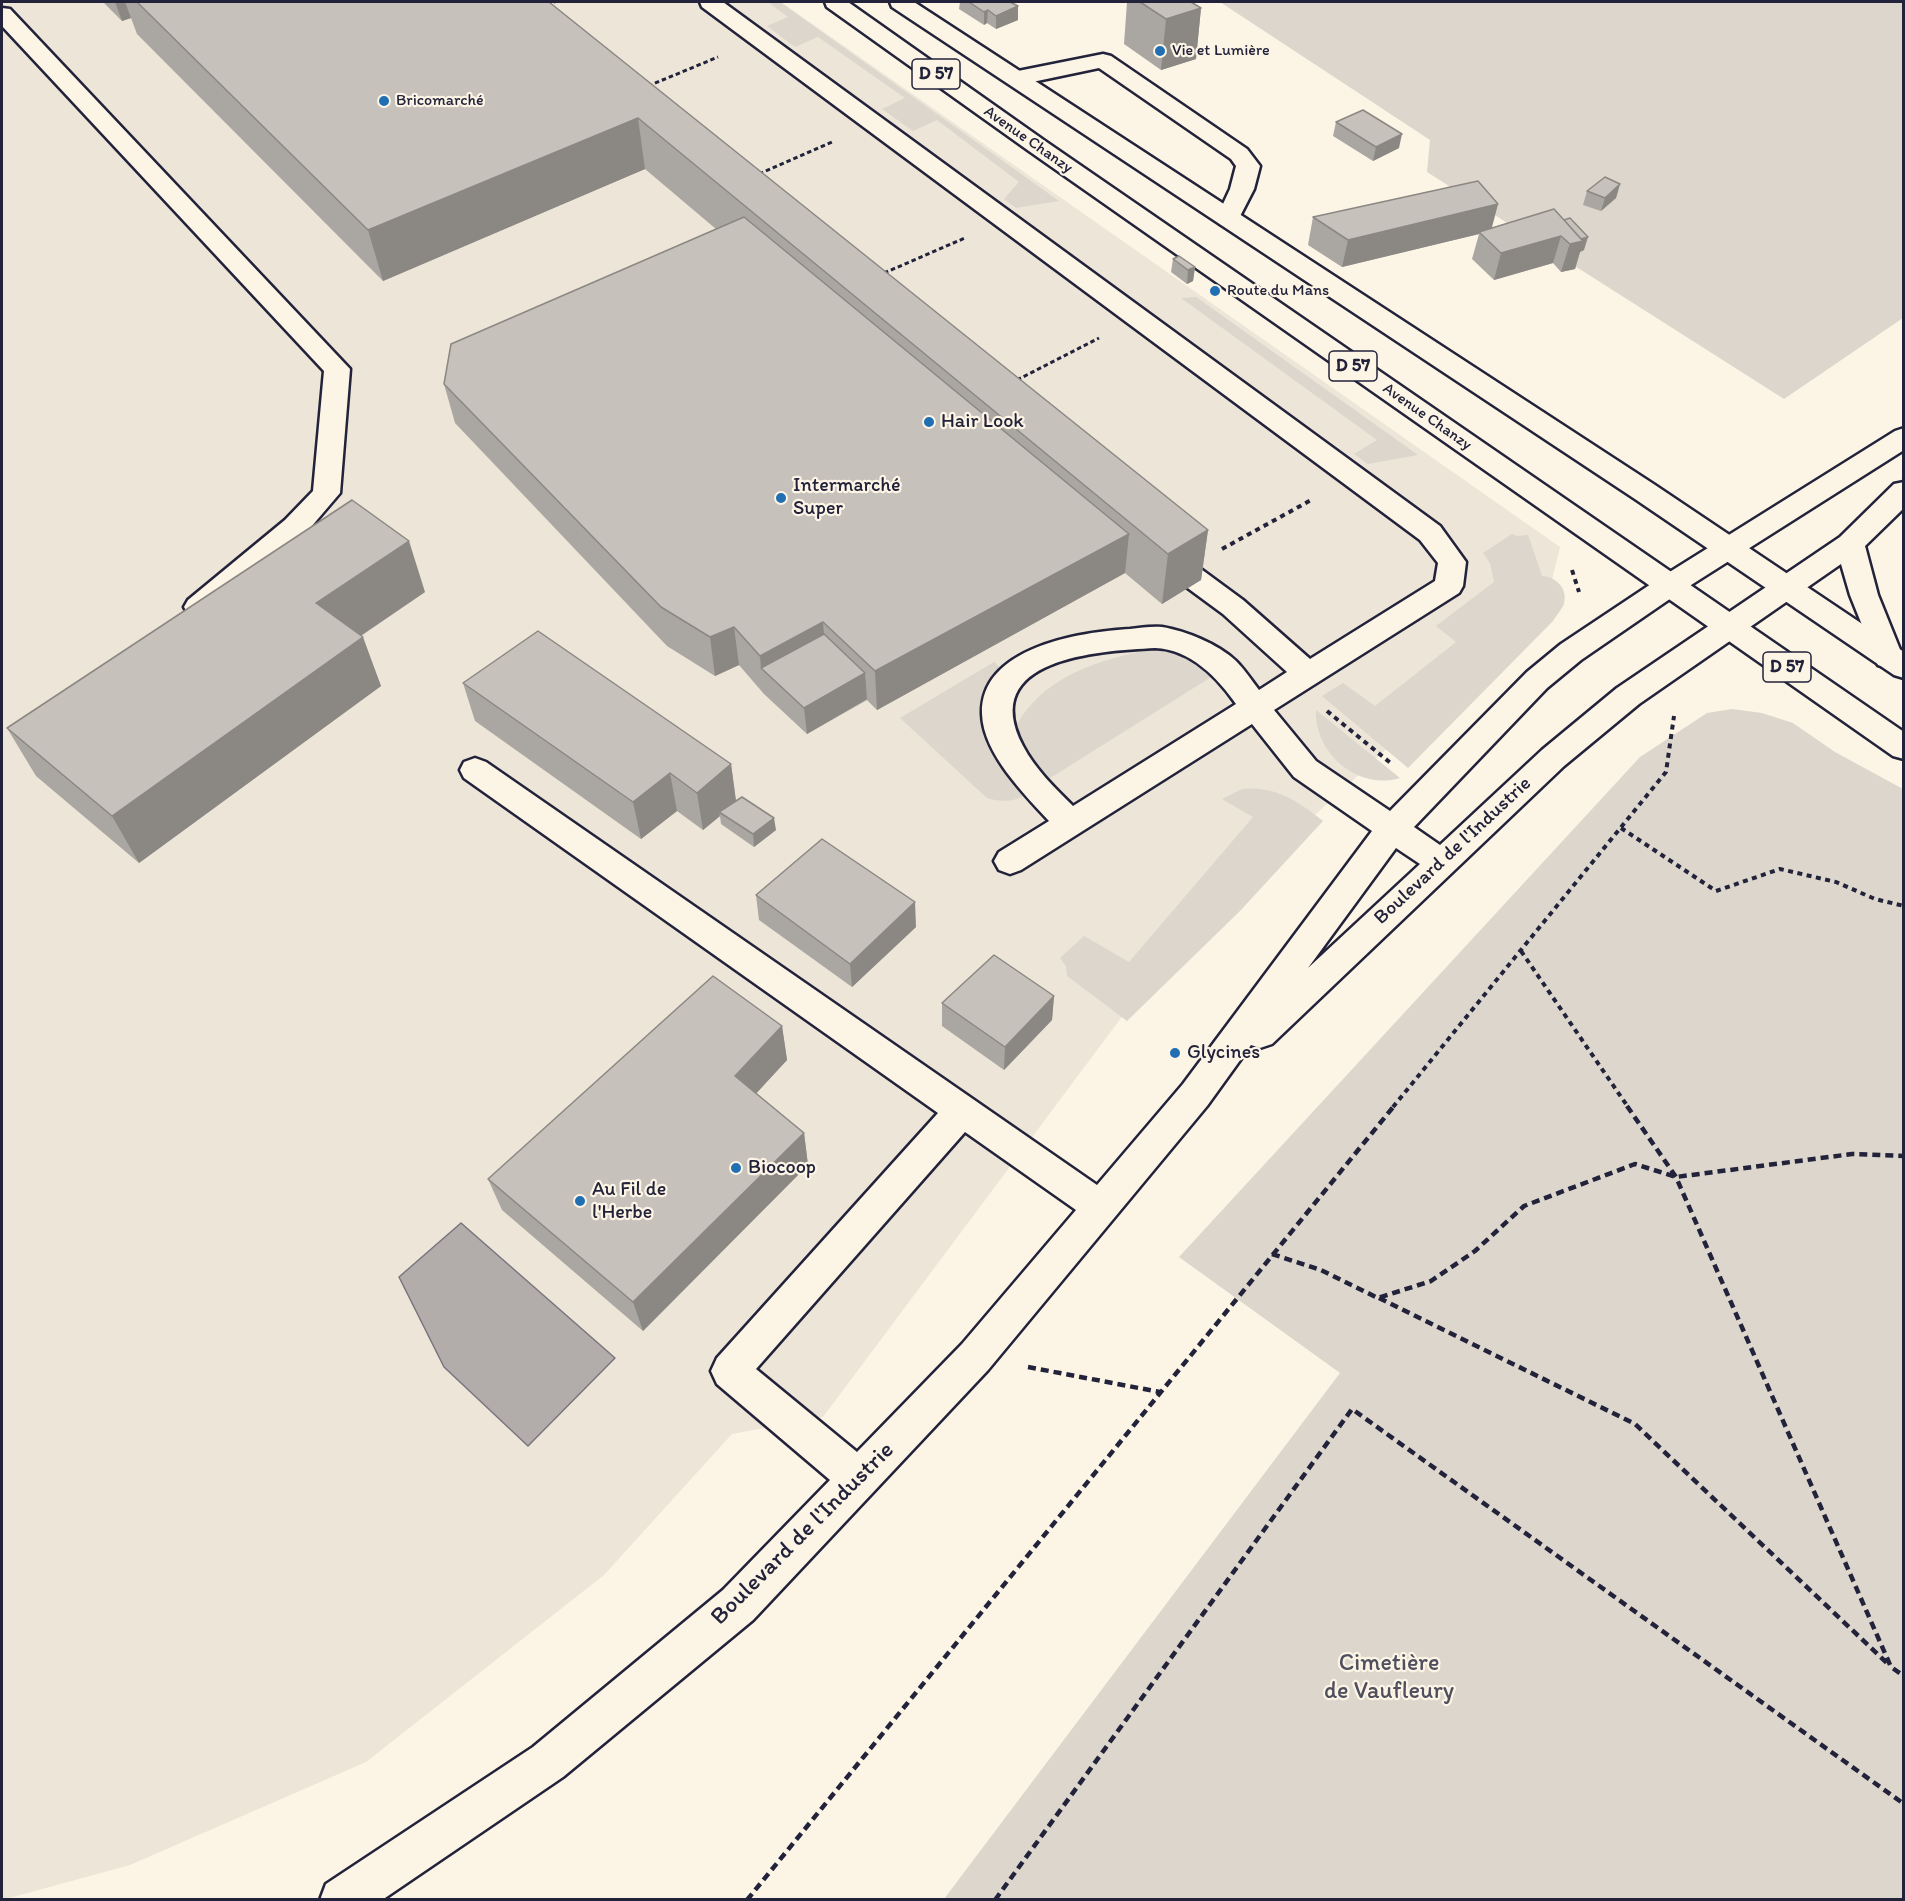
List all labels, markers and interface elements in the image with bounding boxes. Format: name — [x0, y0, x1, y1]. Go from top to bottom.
place label: Vie et Lumière — [1172, 41, 1270, 61]
marker: Vie et Lumière — [1153, 44, 1167, 58]
road number: D 57 — [912, 59, 960, 89]
place label: Bricomarché — [396, 91, 484, 111]
marker: Bricomarché — [377, 94, 391, 108]
street label: Avenue Chanzy — [980, 102, 1076, 178]
place label: Route du Mans — [1227, 281, 1329, 301]
marker: Route du Mans — [1208, 284, 1222, 298]
road number: D 57 — [1329, 351, 1377, 381]
street label: Avenue Chanzy — [1379, 379, 1475, 455]
place label: Hair Look — [941, 410, 1024, 434]
marker: Hair Look — [922, 415, 936, 429]
place label: Intermarché Super — [793, 474, 901, 521]
marker: Intermarché Super — [774, 491, 788, 505]
road number: D 57 — [1763, 652, 1811, 682]
street label: Boulevard de l'Industrie — [1369, 772, 1537, 930]
place label: Glycines — [1187, 1041, 1260, 1065]
marker: Glycines — [1168, 1046, 1182, 1060]
place label: Biocoop — [748, 1156, 816, 1180]
marker: Biocoop — [729, 1161, 743, 1175]
place label: Au Fil de l'Herbe — [592, 1178, 666, 1225]
marker: Au Fil de l'Herbe — [573, 1194, 587, 1208]
street label: Boulevard de l'Industrie — [705, 1436, 901, 1632]
park label: Cimetière de Vaufleury — [1324, 1650, 1454, 1706]

